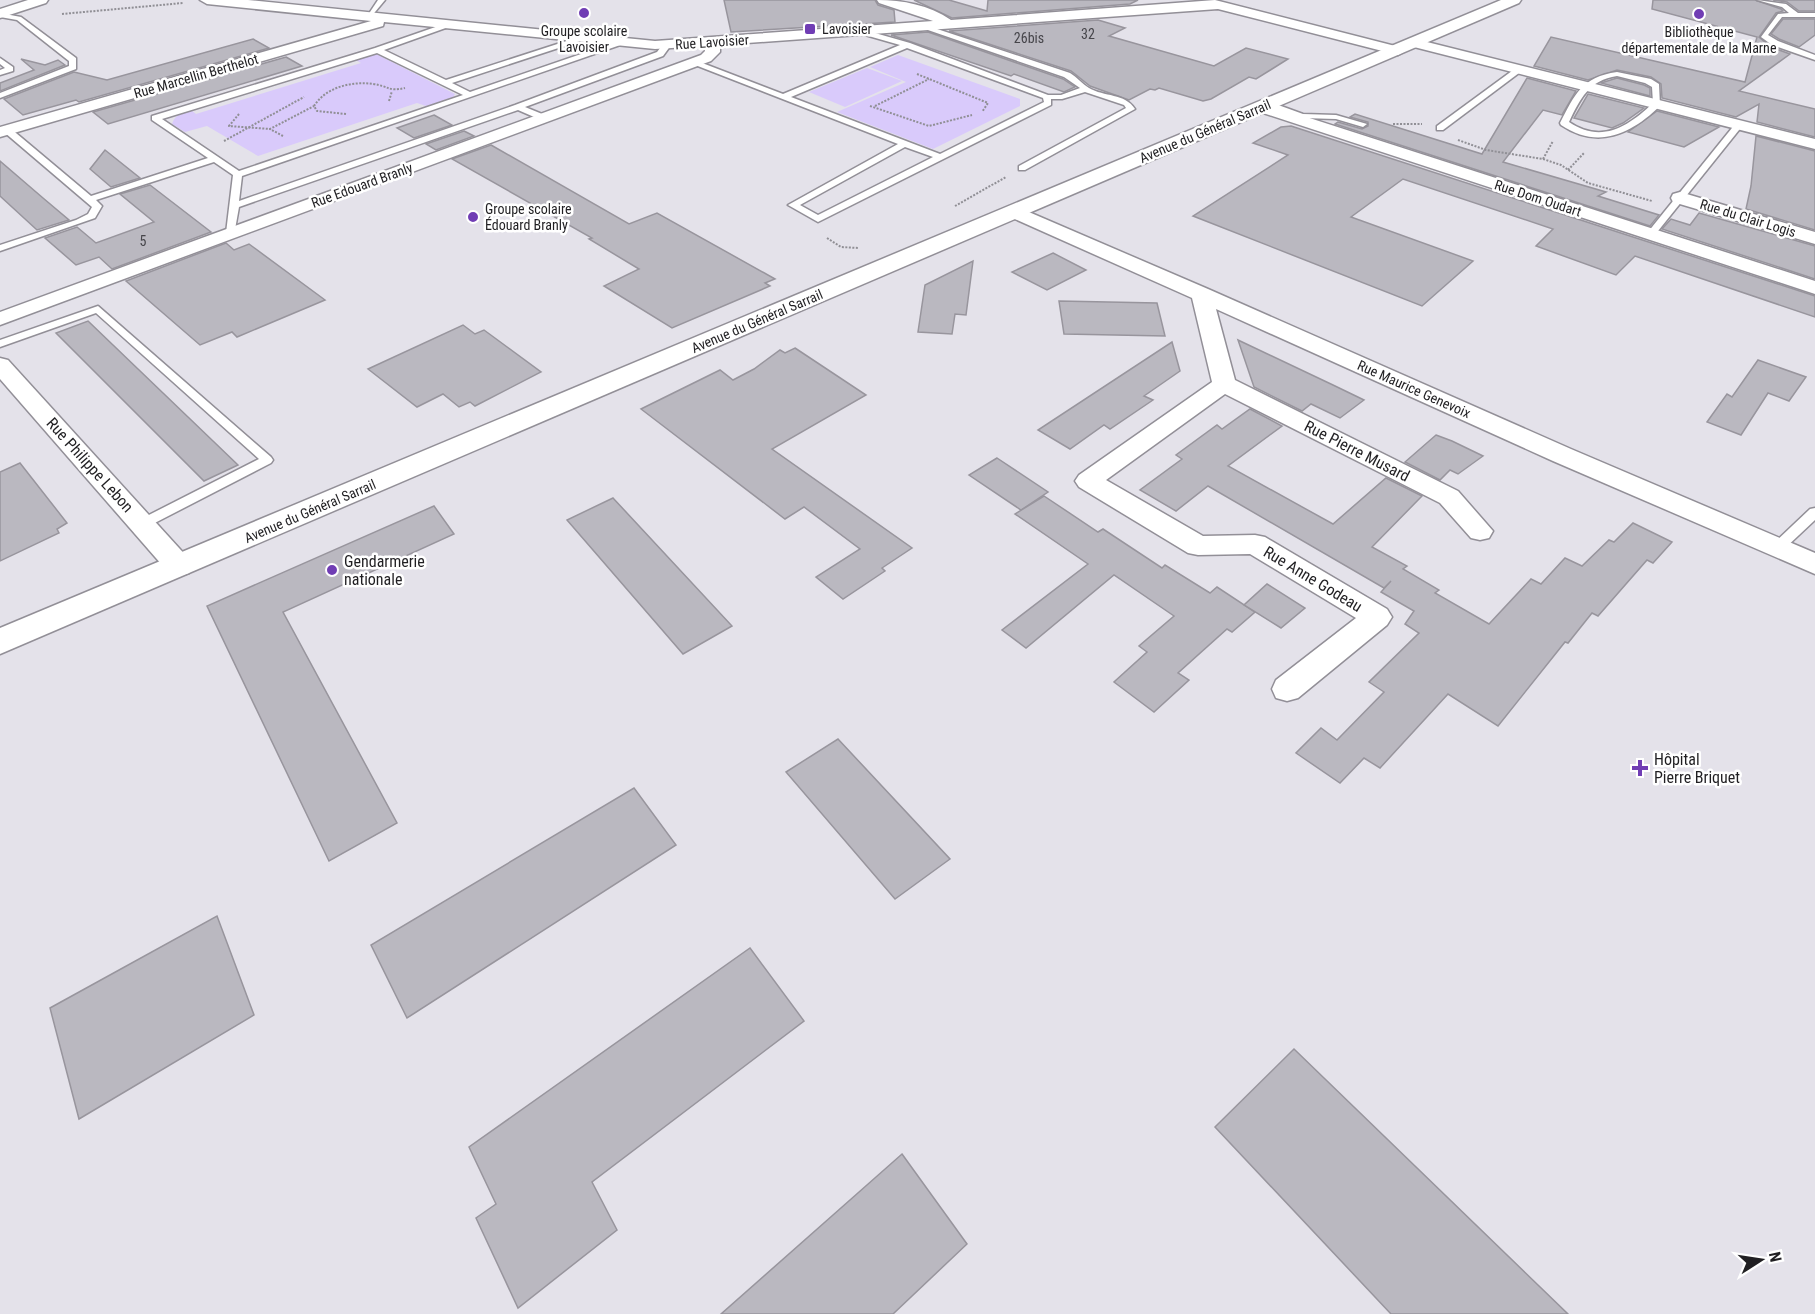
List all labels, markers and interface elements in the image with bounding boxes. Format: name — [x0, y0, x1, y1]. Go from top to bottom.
marker: Groupe scolaire Lavoisier — [577, 6, 591, 20]
marker: Bibliothèque départementale de la Marne — [1692, 7, 1706, 21]
place label: Lavoisier — [822, 21, 872, 37]
marker: Lavoisier — [803, 22, 817, 36]
place label: Groupe scolaire Lavoisier — [541, 23, 628, 55]
place label: Bibliothèque départementale de la Marne — [1622, 24, 1777, 56]
house number: 32 — [1081, 26, 1095, 42]
house number: 26bis — [1014, 30, 1044, 46]
street label: Rue Lavoisier — [675, 31, 749, 53]
street label: Rue Marcellin Berthelot — [132, 51, 260, 101]
street label: Avenue du Général Sarrail — [1137, 96, 1273, 166]
street label: Rue Edouard Branly — [309, 159, 415, 211]
street label: Rue Dom Oudart — [1493, 176, 1583, 220]
street label: Rue du Clair Logis — [1698, 196, 1798, 240]
place label: Groupe scolaire Édouard Branly — [485, 201, 572, 233]
marker: Groupe scolaire Édouard Branly — [466, 210, 480, 224]
house number: 5 — [140, 233, 147, 249]
street label: Avenue du Général Sarrail — [689, 286, 825, 356]
street label: Rue Maurice Genevoix — [1355, 357, 1473, 421]
street label: Rue Philippe Lebon — [43, 414, 137, 516]
street label: Rue Pierre Musard — [1301, 416, 1413, 486]
street label: Avenue du Général Sarrail — [242, 476, 378, 546]
street label: Rue Anne Godeau — [1260, 542, 1366, 616]
place label: Gendarmerie nationale — [344, 552, 425, 589]
marker: Gendarmerie nationale — [325, 563, 339, 577]
place label: Hôpital Pierre Briquet — [1654, 750, 1740, 787]
marker: Hôpital Pierre Briquet — [1631, 759, 1649, 777]
north arrow — [1731, 1230, 1791, 1290]
text: N — [1765, 1250, 1785, 1264]

